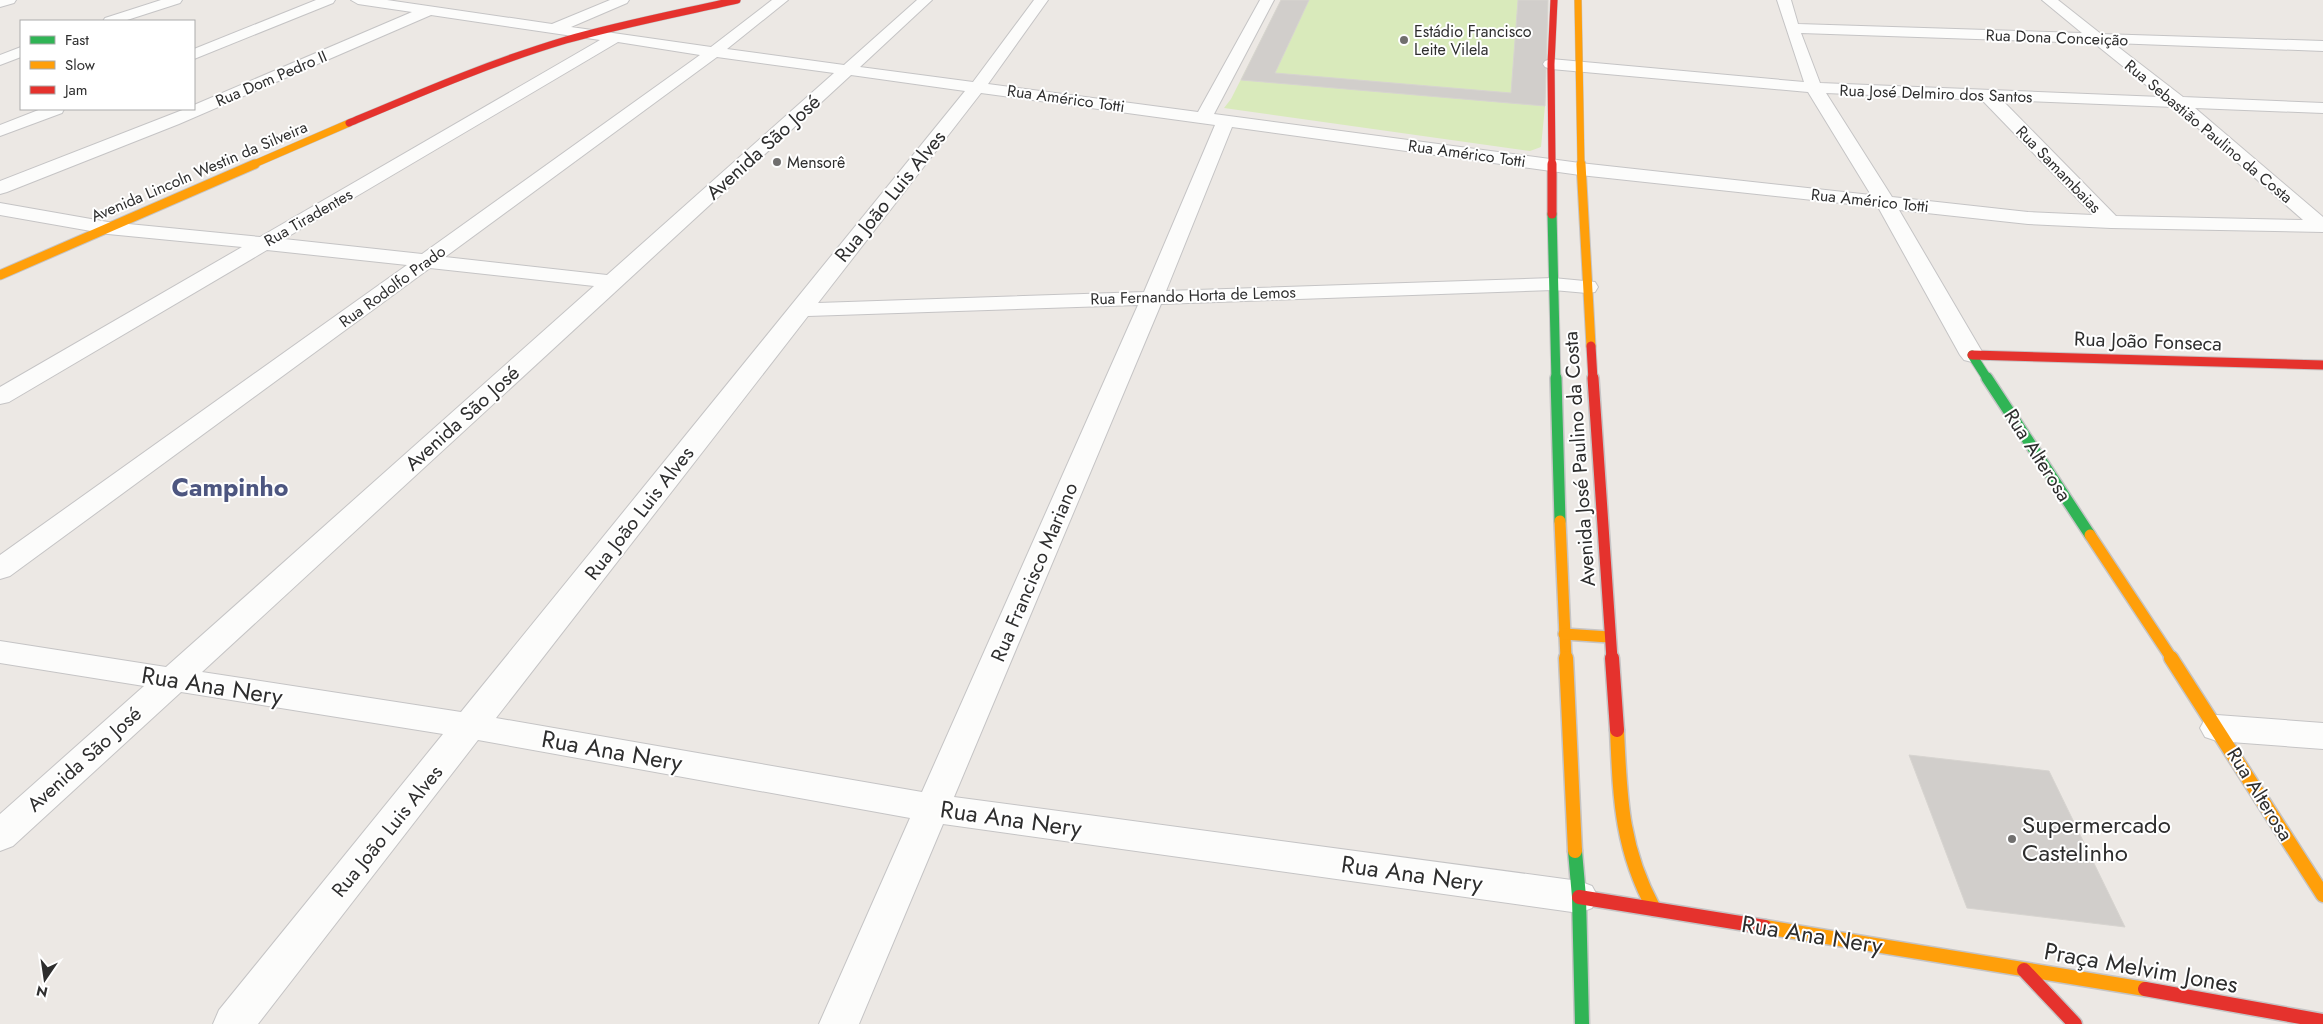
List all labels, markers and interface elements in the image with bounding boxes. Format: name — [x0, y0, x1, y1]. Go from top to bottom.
legend — [20, 20, 195, 110]
place label: Estádio Francisco Leite Vilela — [1414, 20, 1532, 61]
street label: Rua Dona Conceição — [1985, 24, 2129, 51]
text: Fast — [65, 29, 89, 51]
marker: Estádio Francisco Leite Vilela — [1398, 34, 1410, 46]
street label: Rua Dom Pedro II — [212, 45, 330, 112]
text: Slow — [65, 54, 96, 76]
street label: Rua Sebastião Paulino da Costa — [2120, 54, 2298, 209]
text: Jam — [63, 79, 88, 101]
street label: Rua Américo Totti — [1006, 79, 1126, 118]
street label: Rua José Delmiro dos Santos — [1839, 79, 2033, 108]
street label: Avenida São José — [700, 88, 827, 207]
street label: Avenida Lincoln Westin da Silveira — [87, 115, 311, 228]
street label: Rua Samambaias — [2011, 120, 2107, 218]
street label: Rua João Luis Alves — [828, 124, 953, 269]
street label: Rua Américo Totti — [1407, 134, 1527, 173]
place label: Mensorê — [787, 151, 845, 174]
marker: Mensorê — [771, 156, 783, 168]
street label: Rua Tiradentes — [260, 183, 357, 252]
street label: Rua Américo Totti — [1810, 183, 1930, 218]
street label: Rua Rodolfo Prado — [334, 240, 451, 333]
street label: Rua Fernando Horta de Lemos — [1090, 280, 1296, 311]
street label: Rua João Fonseca — [2074, 324, 2222, 359]
street label: Avenida José Paulino da Costa — [1556, 330, 1603, 587]
street label: Avenida São José — [399, 359, 526, 478]
street label: Rua Alterosa — [1997, 403, 2078, 507]
street label: Rua João Luis Alves — [578, 440, 701, 586]
district label: Campinho — [171, 469, 289, 505]
street label: Rua Francisco Mariano — [984, 478, 1085, 666]
street label: Rua Ana Nery — [139, 657, 286, 714]
street label: Avenida São José — [21, 700, 148, 819]
street label: Rua Ana Nery — [539, 721, 686, 780]
street label: Rua Alterosa — [2219, 742, 2300, 847]
street label: Rua João Luis Alves — [325, 759, 450, 904]
street label: Rua Ana Nery — [938, 791, 1084, 846]
place label: Supermercado Castelinho — [2022, 807, 2171, 870]
marker: Supermercado Castelinho — [2006, 833, 2018, 845]
street label: Rua Ana Nery — [1339, 846, 1485, 901]
street label: Rua Ana Nery — [1739, 906, 1886, 963]
street label: Praça Melvim Jones — [2041, 933, 2241, 1002]
north arrow — [20, 954, 70, 1004]
text: N — [34, 981, 50, 1003]

